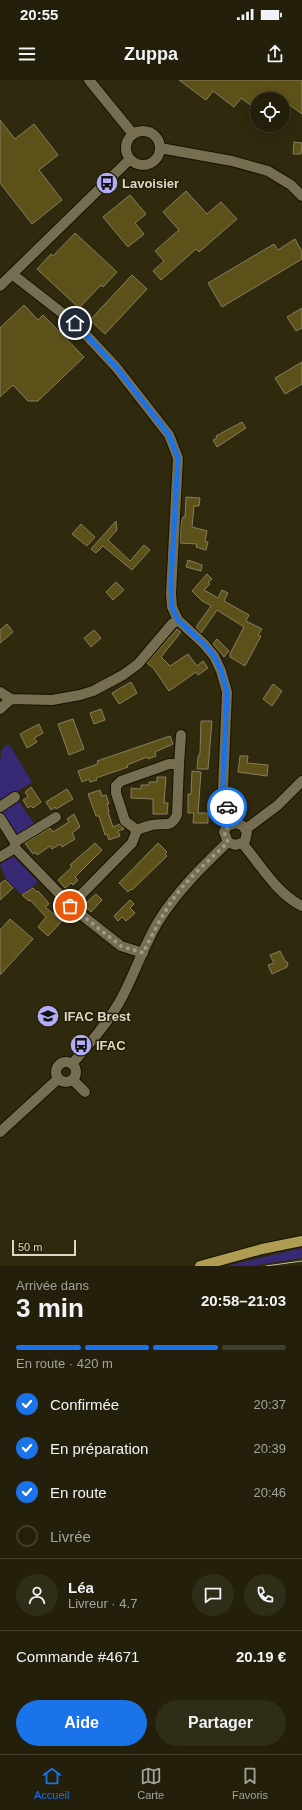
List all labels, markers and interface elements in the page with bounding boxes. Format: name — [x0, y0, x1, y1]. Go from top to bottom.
text: 20:55 — [20, 6, 58, 23]
icon: menu — [16, 43, 38, 65]
icon: share — [264, 43, 286, 65]
text: Zuppa — [124, 44, 178, 64]
map controls — [250, 92, 290, 132]
button: locate — [250, 92, 290, 132]
bus stop icon: Lavoisier — [94, 170, 120, 196]
place label: Lavoisier — [122, 176, 179, 191]
pin — [58, 306, 92, 340]
icon: home — [64, 312, 86, 334]
courier — [207, 787, 247, 827]
icon: car — [216, 796, 238, 818]
pin — [53, 889, 87, 923]
icon: bag — [59, 895, 81, 917]
school or university icon: IFAC Brest — [35, 1003, 61, 1029]
place label: IFAC Brest — [64, 1009, 131, 1024]
bus stop icon: IFAC — [68, 1032, 94, 1058]
place label: IFAC — [96, 1038, 126, 1053]
scale bar — [12, 1238, 76, 1257]
text: 50 m — [18, 1241, 42, 1253]
text: Arrivée dans — [16, 1278, 89, 1293]
text: 20:58–21:03 — [201, 1292, 286, 1309]
text: 3 min — [16, 1293, 84, 1323]
text: En route · 420 m — [16, 1356, 113, 1371]
icon: check — [16, 1393, 38, 1415]
text: Confirmée — [50, 1396, 119, 1413]
text: 20:37 — [253, 1397, 286, 1412]
icon: check — [16, 1437, 38, 1459]
text: En préparation — [50, 1440, 148, 1457]
text: 20:39 — [253, 1441, 286, 1456]
icon: check — [16, 1481, 38, 1503]
text: En route — [50, 1484, 107, 1501]
text: 20:46 — [253, 1485, 286, 1500]
text: Livrée — [50, 1528, 91, 1545]
button: person — [16, 1574, 58, 1616]
button: chat — [192, 1574, 234, 1616]
button: phone — [244, 1574, 286, 1616]
text: Léa — [68, 1579, 94, 1596]
text: Livreur · 4.7 — [68, 1596, 137, 1611]
text: Commande #4671 — [16, 1648, 139, 1665]
text: 20.19 € — [236, 1648, 286, 1665]
button: Aide — [16, 1700, 147, 1746]
button: Partager — [155, 1700, 286, 1746]
tab: Accueil — [34, 1765, 69, 1801]
tab: Carte — [137, 1765, 164, 1801]
tab: Favoris — [232, 1765, 268, 1801]

